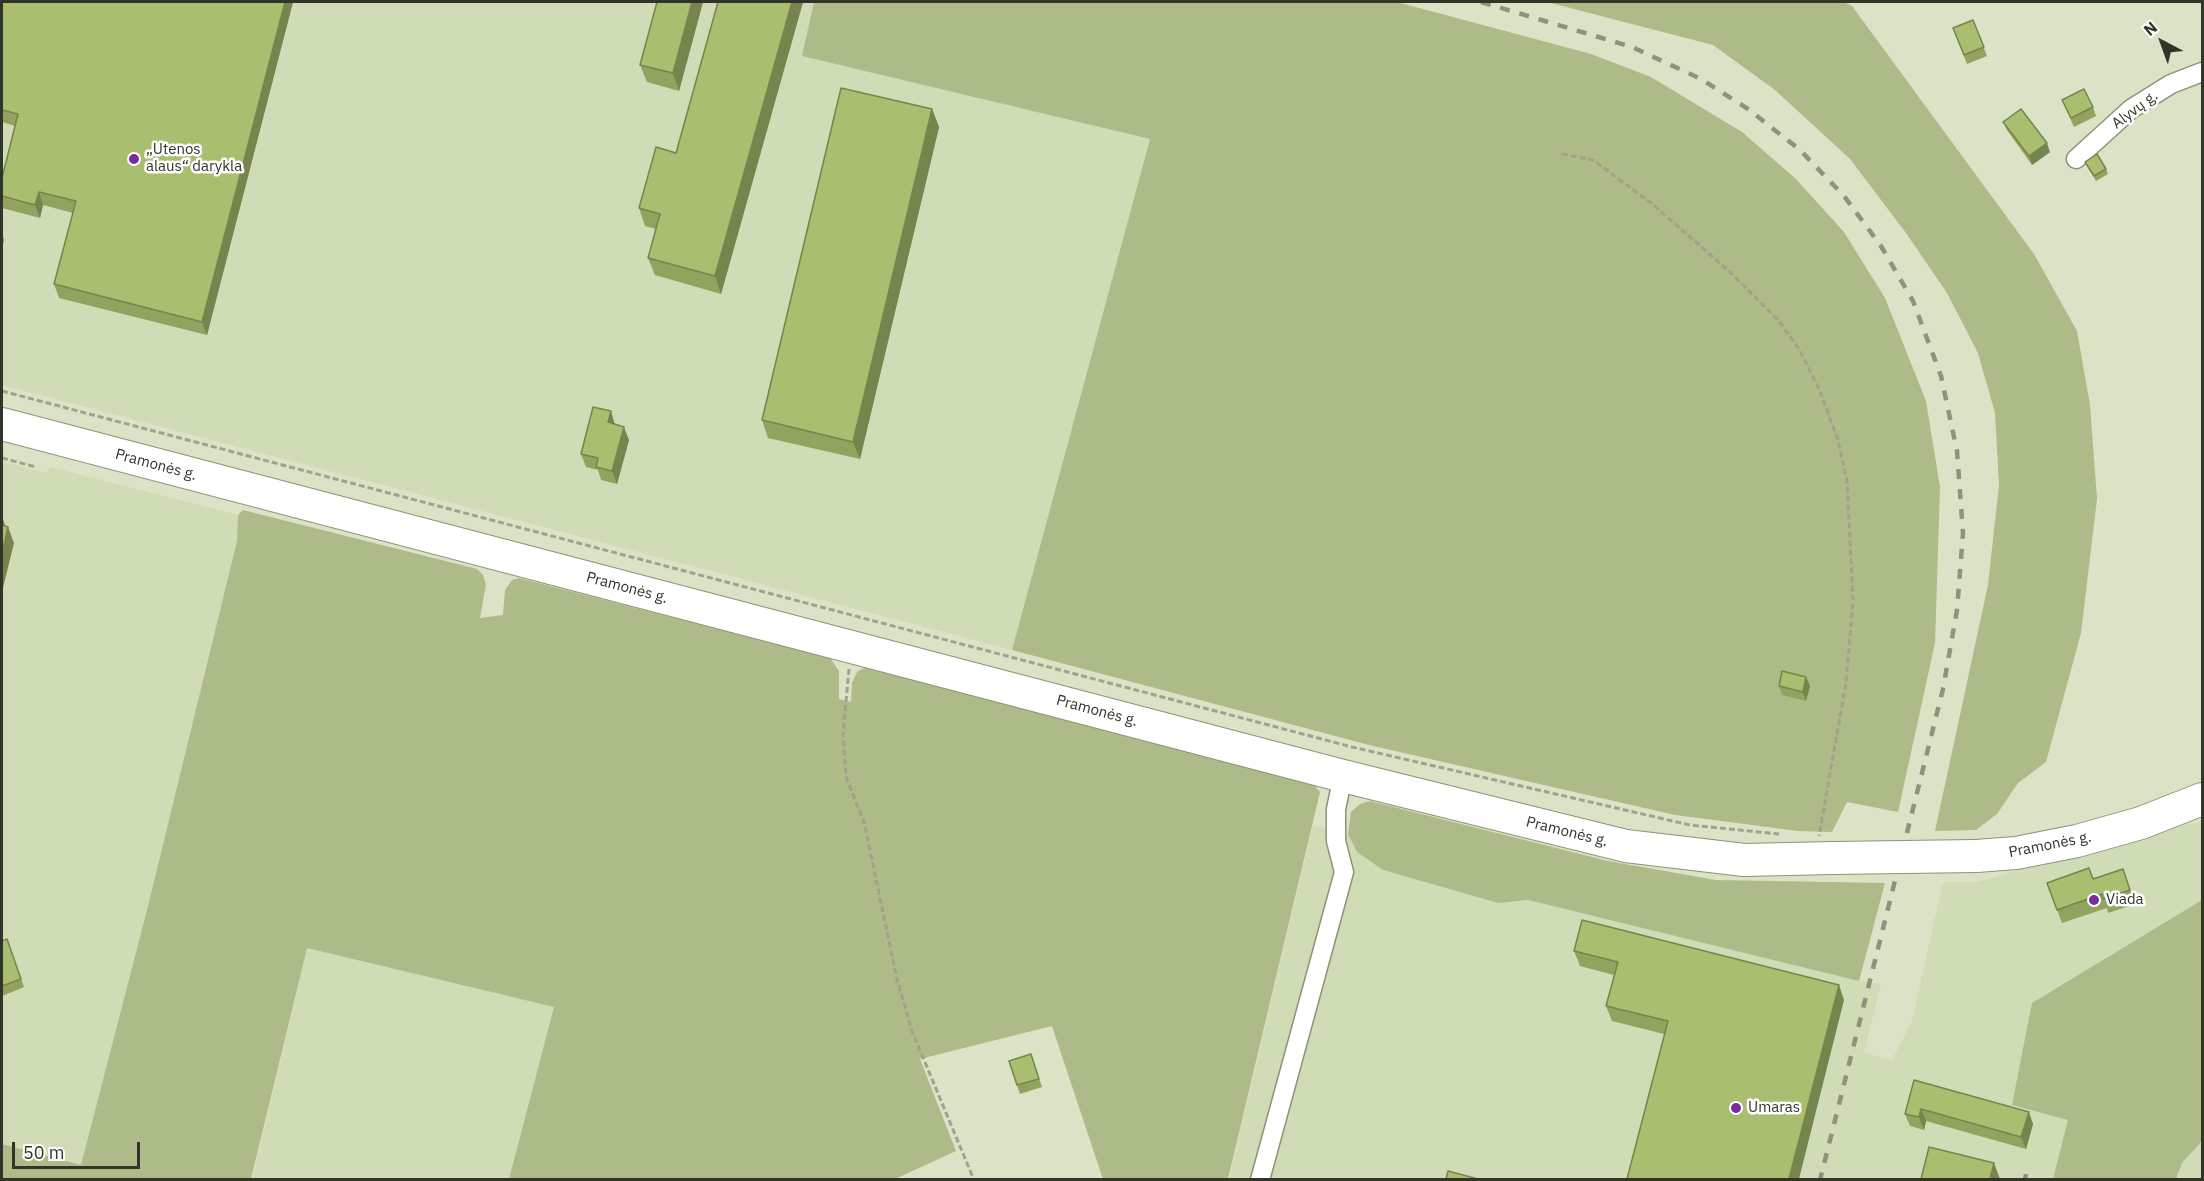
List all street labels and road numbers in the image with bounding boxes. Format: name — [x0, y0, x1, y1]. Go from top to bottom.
street label: Alyvų g. — [2109, 87, 2161, 133]
street label: Pramonės g. — [113, 445, 199, 485]
street label: Pramonės g. — [584, 568, 670, 608]
street label: Pramonės g. — [1054, 691, 1140, 731]
street label: Pramonės g. — [1524, 813, 1610, 851]
street label: Pramonės g. — [2007, 828, 2093, 862]

